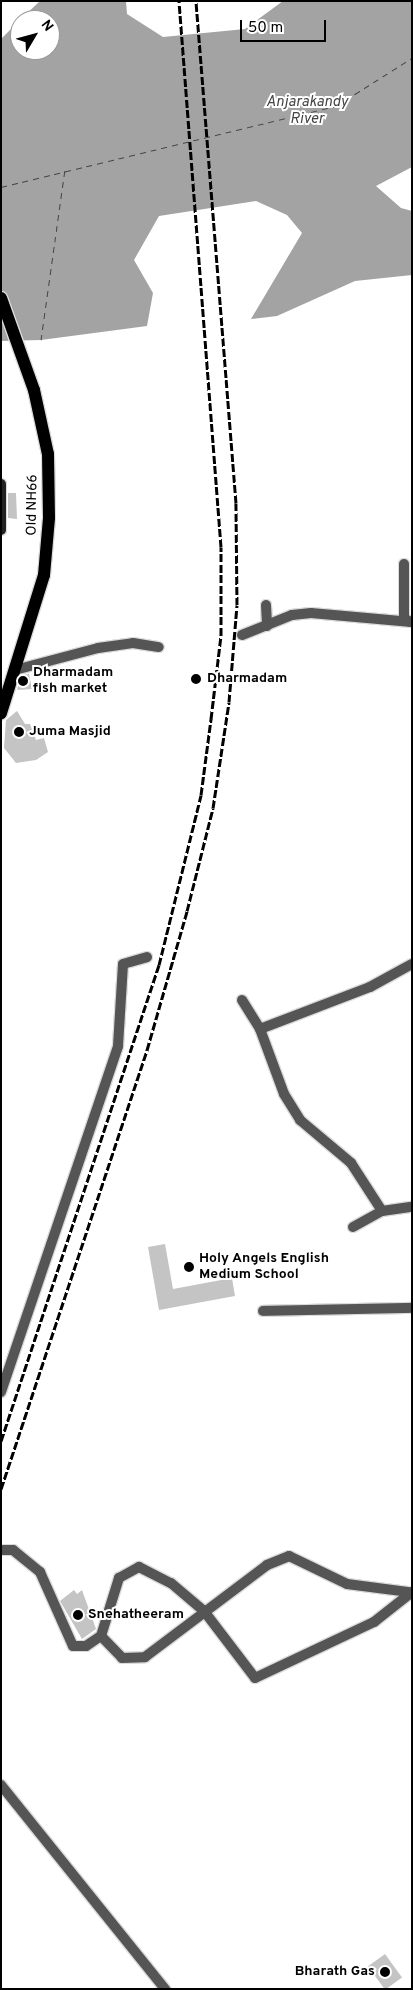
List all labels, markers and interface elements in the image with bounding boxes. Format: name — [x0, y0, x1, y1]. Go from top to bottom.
north arrow — [10, 10, 60, 60]
scale bar — [243, 10, 329, 42]
text: N — [37, 17, 56, 35]
text: 50 m — [248, 19, 283, 38]
water label: Anjarakandy River — [266, 93, 348, 128]
street label: Old NH66 — [24, 474, 42, 536]
place label: Dharmadam fish market — [33, 665, 113, 698]
place label: Dharmadam — [207, 671, 287, 687]
marker: Dharmadam — [189, 672, 203, 686]
marker: Dharmadam fish market — [17, 675, 29, 687]
place label: Juma Masjid — [29, 724, 111, 740]
marker: Juma Masjid — [13, 726, 25, 738]
place label: Holy Angels English Medium School — [199, 1251, 329, 1284]
marker: Holy Angels English Medium School — [183, 1261, 195, 1273]
place label: Snehatheeram — [88, 1607, 184, 1623]
marker: Snehatheeram — [72, 1609, 84, 1621]
place label: Bharath Gas — [295, 1964, 375, 1980]
marker: Bharath Gas — [379, 1966, 391, 1978]

